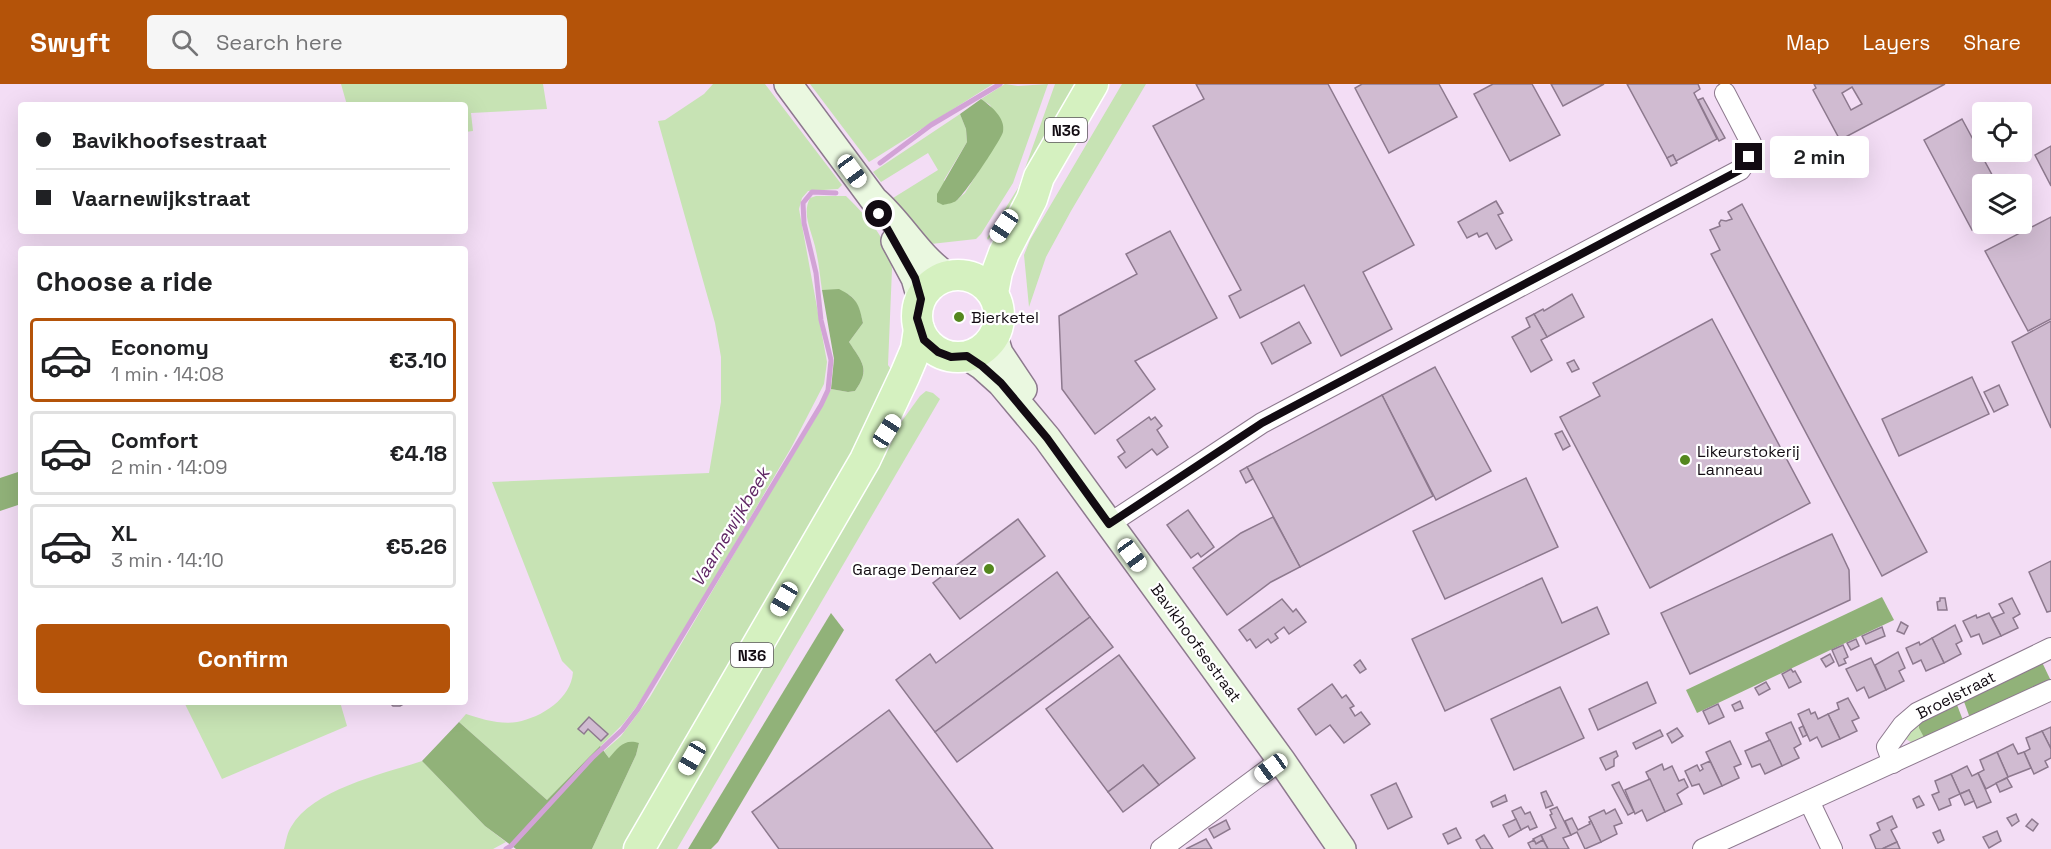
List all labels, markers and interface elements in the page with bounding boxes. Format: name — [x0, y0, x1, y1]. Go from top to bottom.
search box — [147, 15, 567, 69]
text: Swyft — [30, 24, 111, 60]
icon: search — [168, 26, 201, 59]
text: Search here — [216, 28, 343, 56]
text: Map — [1786, 29, 1830, 56]
text: Layers — [1863, 29, 1930, 56]
text: Share — [1963, 29, 2021, 56]
map controls — [1972, 102, 2032, 234]
button: locate — [1972, 102, 2032, 162]
road number: N36 — [1045, 118, 1087, 142]
text: Bavikhoofsestraat — [72, 126, 267, 154]
callout: 2 min — [1770, 136, 1869, 178]
route end — [1735, 143, 1762, 170]
text: 2 min — [1794, 144, 1845, 170]
car — [834, 151, 870, 191]
button: layers — [1972, 174, 2032, 234]
text: Vaarnewijkstraat — [72, 184, 251, 212]
route start — [865, 200, 892, 227]
car — [986, 206, 1022, 246]
text: Choose a ride — [36, 264, 213, 299]
place label: Bierketel — [971, 307, 1039, 328]
marker: Bierketel — [952, 310, 966, 324]
icon: car — [39, 333, 93, 387]
text: Economy — [111, 333, 209, 361]
text: €3.10 — [389, 346, 447, 374]
text: 1 min · 14:08 — [111, 361, 224, 387]
car — [870, 411, 904, 451]
icon: car — [39, 426, 93, 480]
text: Comfort — [111, 426, 199, 454]
text: €4.18 — [390, 439, 447, 467]
place label: Likeurstokerij Lanneau — [1697, 441, 1800, 480]
marker: Likeurstokerij Lanneau — [1678, 453, 1692, 467]
text: 2 min · 14:09 — [111, 454, 228, 480]
water label: Vaarnewijkbeek — [685, 461, 776, 591]
icon: car — [39, 519, 93, 573]
text: XL — [111, 519, 137, 547]
text: €5.26 — [386, 532, 447, 560]
car — [1114, 535, 1150, 575]
text: 3 min · 14:10 — [111, 547, 224, 573]
place label: Garage Demarez — [852, 559, 977, 580]
marker: Garage Demarez — [982, 562, 996, 576]
car — [767, 579, 801, 619]
street label: Bavikhoofsestraat — [1146, 580, 1246, 706]
button: Confirm — [36, 624, 450, 693]
road number: N36 — [731, 643, 773, 667]
street label: Broelstraat — [1913, 666, 1999, 724]
car — [675, 738, 709, 778]
car — [1251, 750, 1291, 786]

